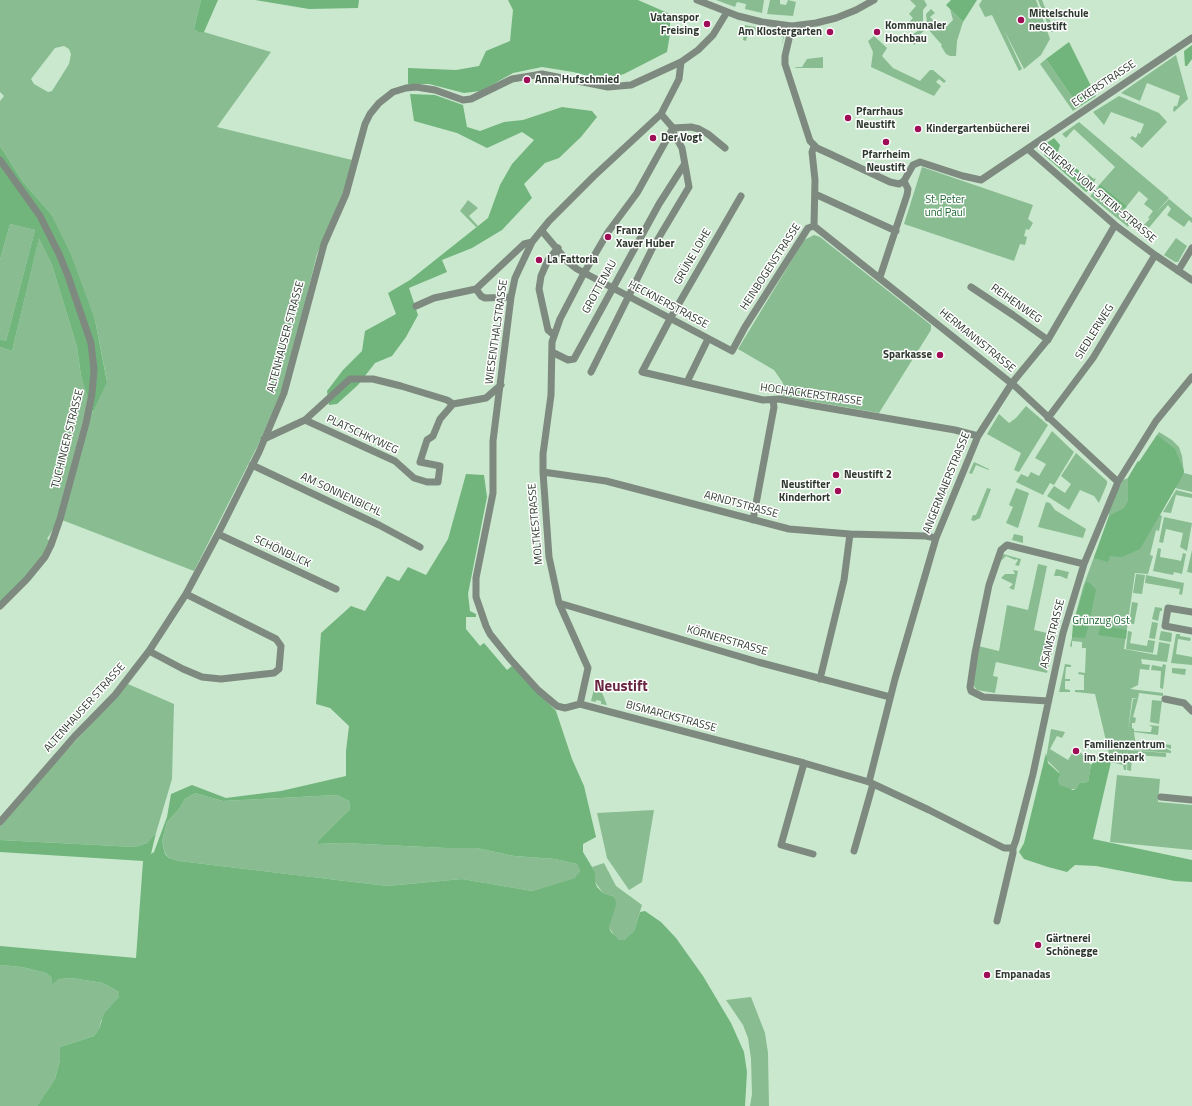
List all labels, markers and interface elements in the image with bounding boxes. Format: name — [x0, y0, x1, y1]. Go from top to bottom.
place label: Mittelschule neustift — [1029, 7, 1089, 33]
place label: Vatanspor Freising — [650, 11, 699, 37]
marker: Mittelschule neustift — [1016, 15, 1026, 25]
marker: Vatanspor Freising — [702, 19, 712, 29]
place label: Kommunaler Hochbau — [885, 19, 946, 45]
place label: Am Klostergarten — [738, 25, 822, 39]
marker: Am Klostergarten — [825, 27, 835, 37]
marker: Kommunaler Hochbau — [872, 27, 882, 37]
street label: ECKERSTRASSE — [1070, 58, 1138, 110]
place label: Anna Hufschmied — [535, 73, 619, 87]
marker: Anna Hufschmied — [522, 75, 532, 85]
place label: Pfarrhaus Neustift — [856, 105, 903, 131]
marker: Pfarrhaus Neustift — [843, 113, 853, 123]
place label: Kindergartenbücherei — [926, 122, 1030, 136]
marker: Kindergartenbücherei — [913, 124, 923, 134]
place label: Der Vogt — [661, 131, 702, 145]
marker: Der Vogt — [648, 133, 658, 143]
marker: Pfarrheim Neustift — [881, 137, 891, 147]
street label: GENERAL-VON-STEIN-STRASSE — [1035, 140, 1159, 246]
place label: Pfarrheim Neustift — [862, 148, 910, 174]
park label: St. Peter und Paul — [925, 193, 965, 219]
street label: HEINBOGENSTRASSE — [738, 221, 804, 313]
place label: Franz Xaver Huber — [616, 224, 674, 250]
street label: GRÜNE LOHE — [672, 227, 714, 287]
marker: Franz Xaver Huber — [603, 232, 613, 242]
place label: La Fattoria — [547, 253, 598, 267]
marker: La Fattoria — [534, 255, 544, 265]
street label: GROTTENAU — [580, 258, 620, 316]
street label: HECKNERSTRASSE — [626, 278, 710, 332]
street label: WIESENTHALSTRASSE — [483, 279, 511, 385]
street label: ALTENHAUSER STRASSE — [265, 280, 307, 394]
street label: REIHENWEG — [988, 282, 1044, 326]
street label: SIEDLERWEG — [1073, 302, 1117, 362]
street label: HERMANNSTRASSE — [936, 306, 1018, 376]
place label: Sparkasse — [883, 348, 932, 362]
marker: Sparkasse — [935, 350, 945, 360]
street label: HOCHACKERSTRASSE — [759, 381, 863, 409]
street label: TUCHINGER STRASSE — [49, 388, 87, 490]
street label: PLATSCHKYWEG — [324, 413, 400, 457]
street label: ANGERMAIERSTRASSE — [921, 430, 973, 536]
place label: Neustift 2 — [844, 468, 892, 482]
street label: AM SONNENBICHL — [298, 470, 384, 520]
marker: Neustift 2 — [831, 470, 841, 480]
place label: Neustifter Kinderhort — [779, 478, 830, 504]
street label: MOLTKESTRASSE — [526, 483, 546, 565]
marker: Neustifter Kinderhort — [833, 486, 843, 496]
street label: ARNDTSTRASSE — [702, 489, 780, 521]
street label: SCHÖNBLICK — [252, 533, 312, 571]
street label: ASAMSTRASSE — [1038, 598, 1068, 670]
park label: Grünzug Ost — [1072, 614, 1130, 628]
street label: KÖRNERSTRASSE — [685, 623, 769, 659]
street label: ALTENHAUSER STRASSE — [42, 661, 128, 755]
district label: Neustift — [594, 678, 648, 696]
street label: BISMARCKSTRASSE — [624, 699, 718, 735]
place label: Familienzentrum im Steinpark — [1084, 738, 1165, 764]
marker: Familienzentrum im Steinpark — [1071, 746, 1081, 756]
place label: Gärtnerei Schönegge — [1046, 932, 1098, 958]
marker: Gärtnerei Schönegge — [1033, 940, 1043, 950]
place label: Empanadas — [995, 968, 1050, 982]
marker: Empanadas — [982, 970, 992, 980]

